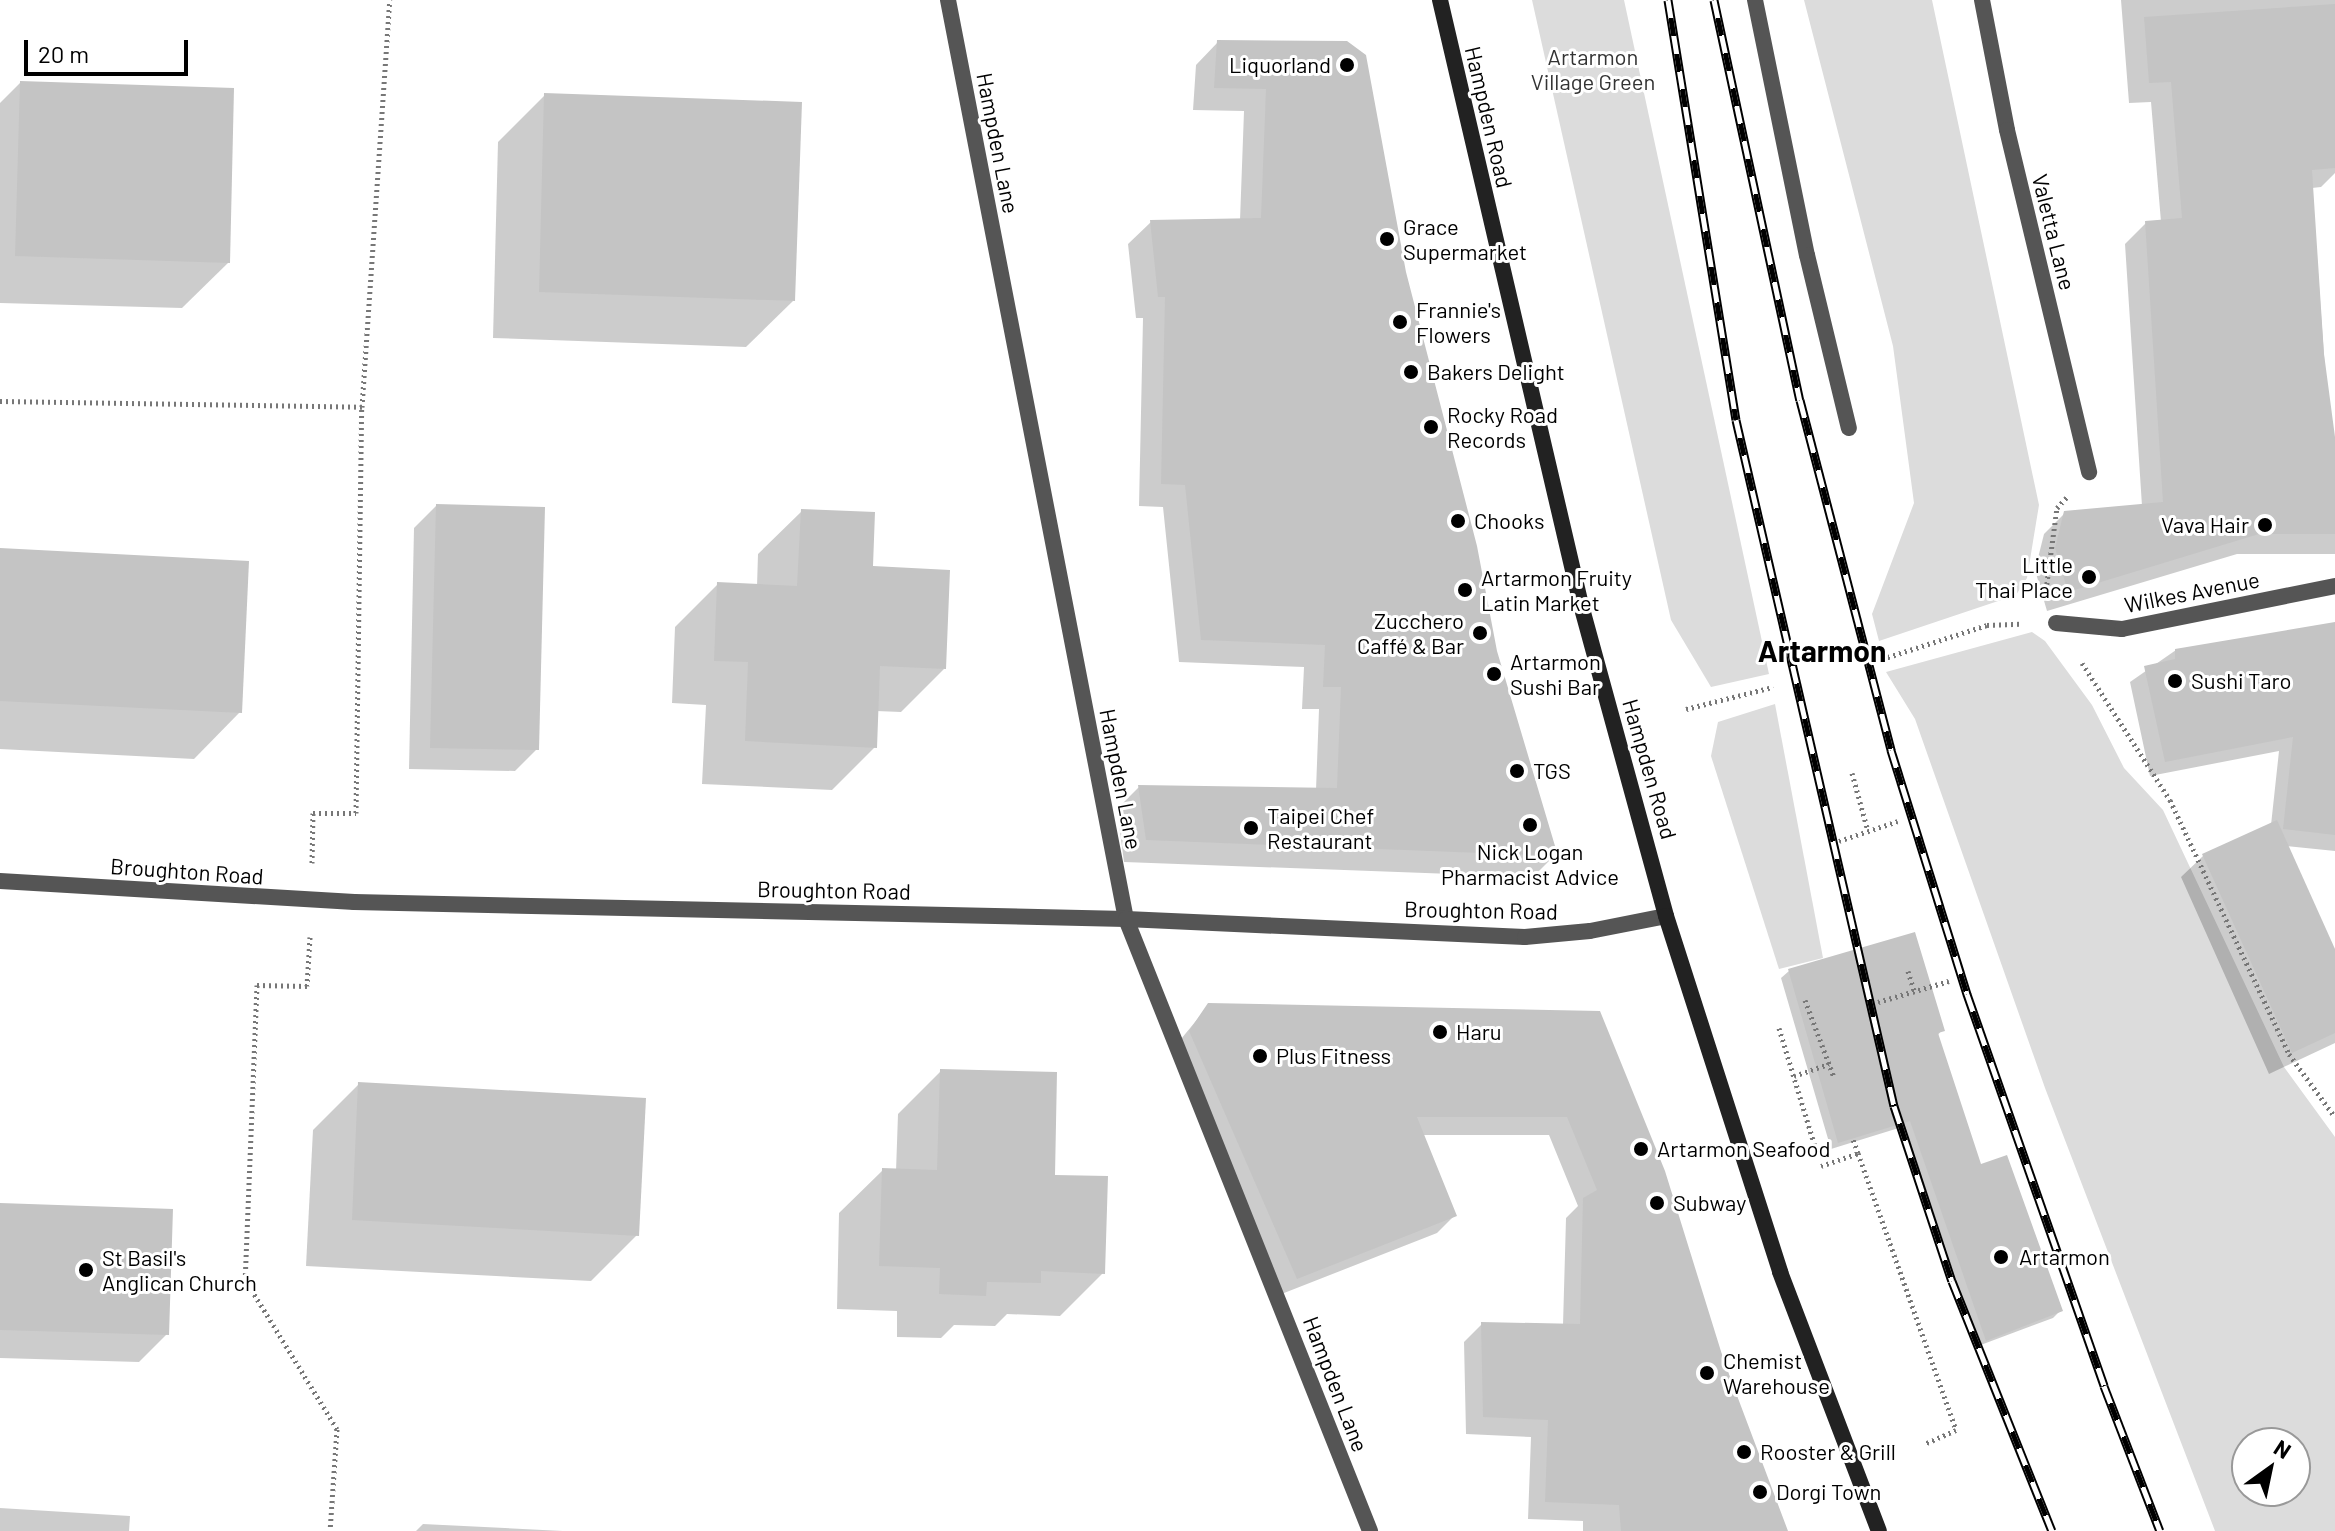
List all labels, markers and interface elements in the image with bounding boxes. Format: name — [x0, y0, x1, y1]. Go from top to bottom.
scale bar — [28, 24, 192, 74]
text: 20 m — [38, 39, 89, 68]
park label: Artarmon Village Green — [1531, 43, 1655, 94]
street label: Hampden Road — [1460, 44, 1518, 190]
place label: Liquorland — [1229, 52, 1331, 78]
marker: Liquorland — [1338, 56, 1356, 74]
street label: Hampden Lane — [971, 70, 1025, 216]
street label: Valetta Lane — [2027, 171, 2081, 293]
place label: Grace Supermarket — [1403, 213, 1527, 264]
marker: Grace Supermarket — [1378, 230, 1396, 248]
place label: Frannie's Flowers — [1416, 296, 1501, 348]
marker: Frannie's Flowers — [1391, 313, 1409, 331]
place label: Bakers Delight — [1427, 359, 1565, 385]
marker: Bakers Delight — [1402, 363, 1420, 381]
place label: Rocky Road Records — [1447, 401, 1558, 452]
marker: Rocky Road Records — [1422, 418, 1440, 436]
place label: Chooks — [1474, 508, 1545, 534]
marker: Chooks — [1449, 512, 1467, 530]
place label: Vava Hair — [2161, 512, 2249, 538]
marker: Vava Hair — [2256, 516, 2274, 534]
place label: Little Thai Place — [1975, 551, 2073, 602]
place label: Artarmon Fruity Latin Market — [1481, 564, 1632, 616]
street label: Wilkes Avenue — [2122, 566, 2262, 618]
marker: Little Thai Place — [2080, 568, 2098, 586]
marker: Artarmon Fruity Latin Market — [1456, 581, 1474, 599]
place label: Zucchero Caffé & Bar — [1357, 607, 1464, 658]
marker: Zucchero Caffé & Bar — [1471, 624, 1489, 642]
district label: Artarmon — [1758, 632, 1886, 668]
place label: Artarmon Sushi Bar — [1510, 648, 1601, 700]
marker: Artarmon Sushi Bar — [1485, 665, 1503, 683]
place label: Sushi Taro — [2191, 668, 2291, 694]
marker: Sushi Taro — [2166, 672, 2184, 690]
street label: Hampden Road — [1617, 696, 1683, 842]
street label: Hampden Lane — [1094, 706, 1148, 852]
place label: TGS — [1533, 758, 1571, 784]
marker: TGS — [1508, 762, 1526, 780]
place label: Taipei Chef Restaurant — [1267, 802, 1374, 854]
marker: Nick Logan Pharmacist Advice — [1521, 816, 1539, 834]
marker: Taipei Chef Restaurant — [1242, 819, 1260, 837]
place label: Nick Logan Pharmacist Advice — [1441, 838, 1619, 890]
street label: Broughton Road — [109, 852, 265, 890]
street label: Broughton Road — [757, 875, 911, 905]
street label: Broughton Road — [1404, 895, 1558, 925]
place label: Haru — [1456, 1019, 1501, 1045]
marker: Haru — [1431, 1023, 1449, 1041]
place label: Plus Fitness — [1276, 1043, 1391, 1069]
marker: Plus Fitness — [1251, 1047, 1269, 1065]
place label: Artarmon Seafood — [1657, 1136, 1831, 1162]
marker: Artarmon Seafood — [1632, 1140, 1650, 1158]
place label: Subway — [1673, 1190, 1746, 1216]
marker: Subway — [1648, 1194, 1666, 1212]
place label: St Basil's Anglican Church — [102, 1244, 257, 1296]
place label: Artarmon — [2019, 1244, 2110, 1270]
marker: Artarmon — [1990, 1246, 2012, 1268]
marker: St Basil's Anglican Church — [77, 1261, 95, 1279]
street label: Hampden Lane — [1298, 1313, 1374, 1455]
place label: Chemist Warehouse — [1723, 1347, 1830, 1398]
marker: Chemist Warehouse — [1698, 1364, 1716, 1382]
north arrow — [2231, 1427, 2311, 1507]
text: N — [2270, 1434, 2296, 1463]
place label: Rooster & Grill — [1760, 1439, 1896, 1465]
marker: Rooster & Grill — [1735, 1443, 1753, 1461]
place label: Dorgi Town — [1776, 1479, 1881, 1505]
marker: Dorgi Town — [1751, 1483, 1769, 1501]

